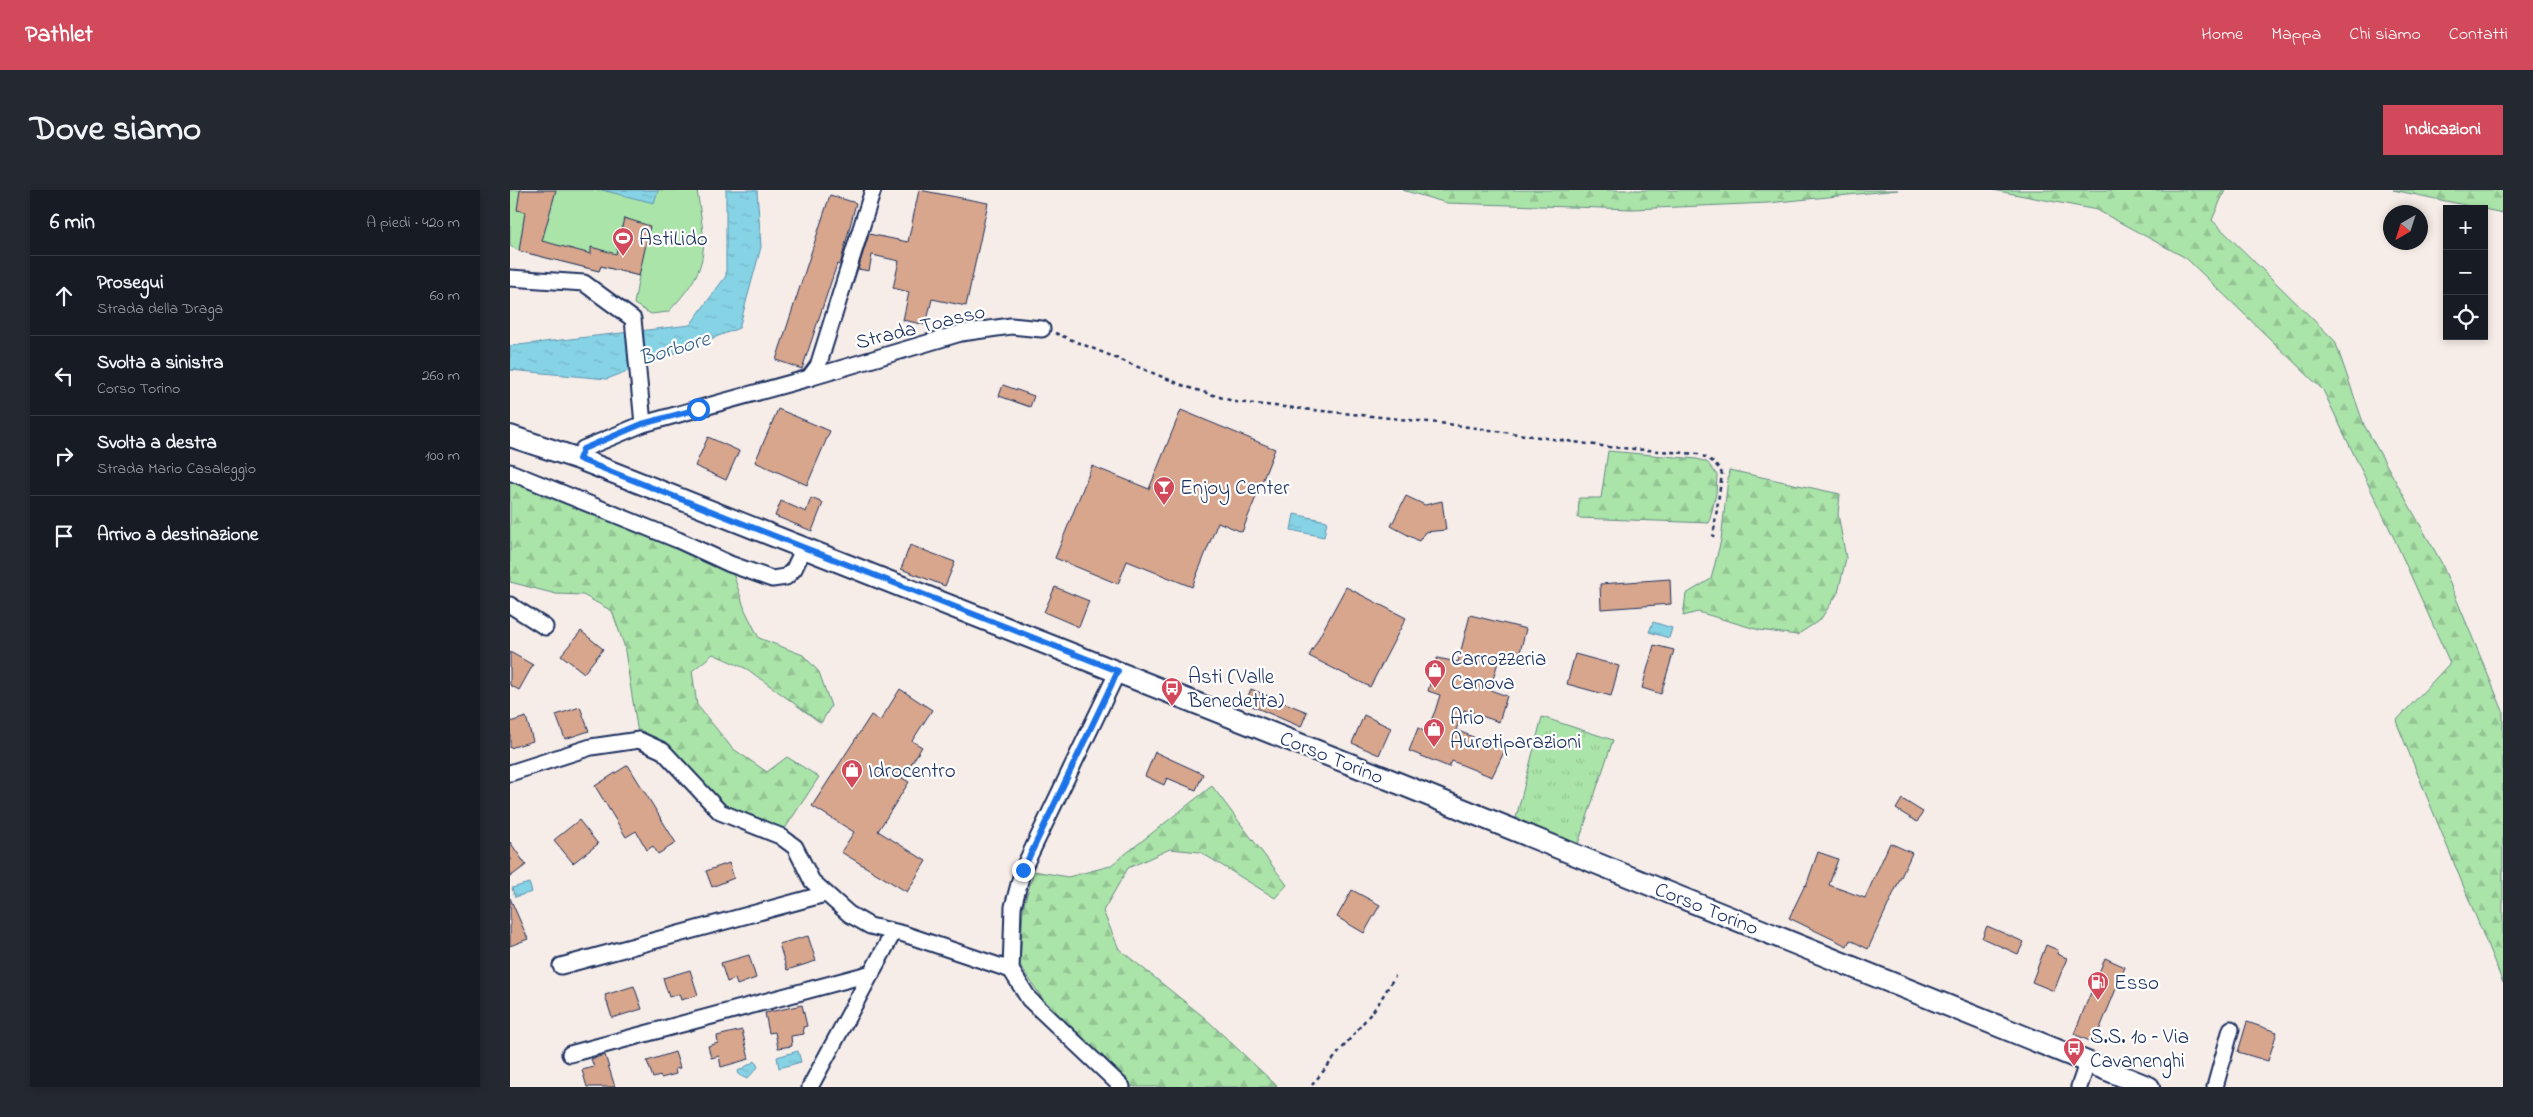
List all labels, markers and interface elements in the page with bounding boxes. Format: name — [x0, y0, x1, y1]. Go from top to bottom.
text: Pathlet — [25, 18, 93, 53]
text: Home — [2201, 22, 2243, 48]
text: Mappa — [2271, 22, 2321, 48]
text: Chi siamo — [2349, 22, 2421, 48]
text: Contatti — [2449, 22, 2508, 48]
text: Dove siamo — [30, 105, 201, 156]
button: Indicazioni — [2383, 105, 2503, 155]
north arrow — [2383, 205, 2428, 250]
map controls — [2443, 205, 2488, 340]
button: + — [2443, 205, 2488, 250]
text: 6 min — [50, 208, 95, 238]
text: A piedi · 420 m — [366, 211, 460, 235]
place label: AstiLido — [639, 225, 708, 255]
sports icon: AstiLido — [611, 226, 635, 257]
button: − — [2443, 250, 2488, 295]
text: Prosegui — [97, 270, 164, 297]
icon: ahead — [50, 282, 78, 310]
text: 60 m — [430, 284, 460, 308]
button: locate — [2443, 295, 2488, 340]
text: Strada della Draga — [97, 297, 223, 321]
street label: Strada Toasso — [853, 297, 988, 359]
water label: Borbore — [635, 324, 715, 376]
text: Svolta a sinistra — [97, 350, 224, 377]
icon: left — [50, 362, 78, 390]
text: 260 m — [422, 364, 460, 388]
text: Corso Torino — [97, 377, 180, 401]
route start — [687, 398, 710, 421]
text: Svolta a destra — [97, 430, 217, 457]
icon: right — [50, 442, 78, 470]
text: 100 m — [425, 444, 460, 468]
text: Strada Mario Casaleggio — [97, 457, 256, 481]
place label: Enjoy Center — [1180, 474, 1290, 506]
bar icon: Enjoy Center — [1152, 475, 1176, 506]
icon: arrive — [50, 522, 78, 550]
text: Arrivo a destinazione — [97, 522, 258, 549]
place label: Carrozzeria Canova — [1451, 645, 1546, 699]
shop icon: Carrozzeria Canova — [1423, 658, 1447, 689]
place label: Asti (Valle Benedetta) — [1187, 663, 1284, 717]
bus stop icon: Asti (Valle Benedetta) — [1160, 676, 1184, 707]
place label: Ario Aurotiparazioni — [1450, 704, 1581, 758]
shop icon: Ario Aurotiparazioni — [1422, 717, 1446, 748]
street label: Corso Torino — [1275, 724, 1388, 793]
place label: Idrocentro — [868, 757, 956, 787]
shop icon: Idrocentro — [840, 758, 864, 789]
route end — [1012, 859, 1035, 882]
street label: Corso Torino — [1650, 875, 1763, 944]
place label: Esso — [2114, 969, 2159, 999]
fuel station icon: Esso — [2086, 970, 2110, 1001]
place label: S.S. 10 – Via Cavanenghi — [2090, 1023, 2189, 1079]
bus stop icon: S.S. 10 – Via Cavanenghi — [2062, 1036, 2086, 1067]

